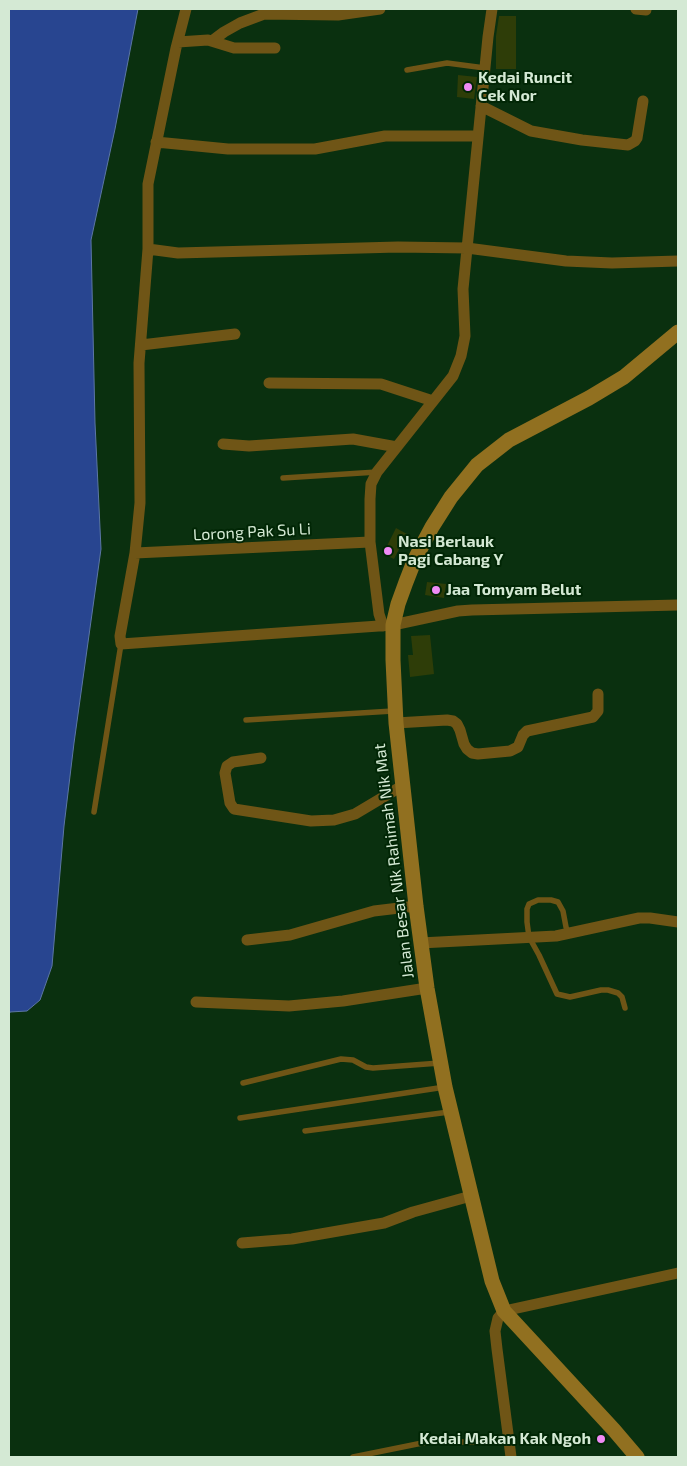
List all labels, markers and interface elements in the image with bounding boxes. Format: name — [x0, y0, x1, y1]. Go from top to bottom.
place label: Kedai Runcit Cek Nor — [478, 68, 572, 106]
marker: Kedai Runcit Cek Nor — [462, 81, 474, 93]
street label: Lorong Pak Su Li — [193, 519, 311, 545]
place label: Nasi Berlauk Pagi Cabang Y — [398, 532, 503, 570]
marker: Nasi Berlauk Pagi Cabang Y — [382, 545, 394, 557]
place label: Jaa Tomyam Belut — [446, 580, 581, 600]
marker: Jaa Tomyam Belut — [430, 584, 442, 596]
street label: Jalan Besar Nik Rahimah Nik Mat — [370, 742, 418, 980]
place label: Kedai Makan Kak Ngoh — [419, 1429, 591, 1449]
marker: Kedai Makan Kak Ngoh — [595, 1433, 607, 1445]

